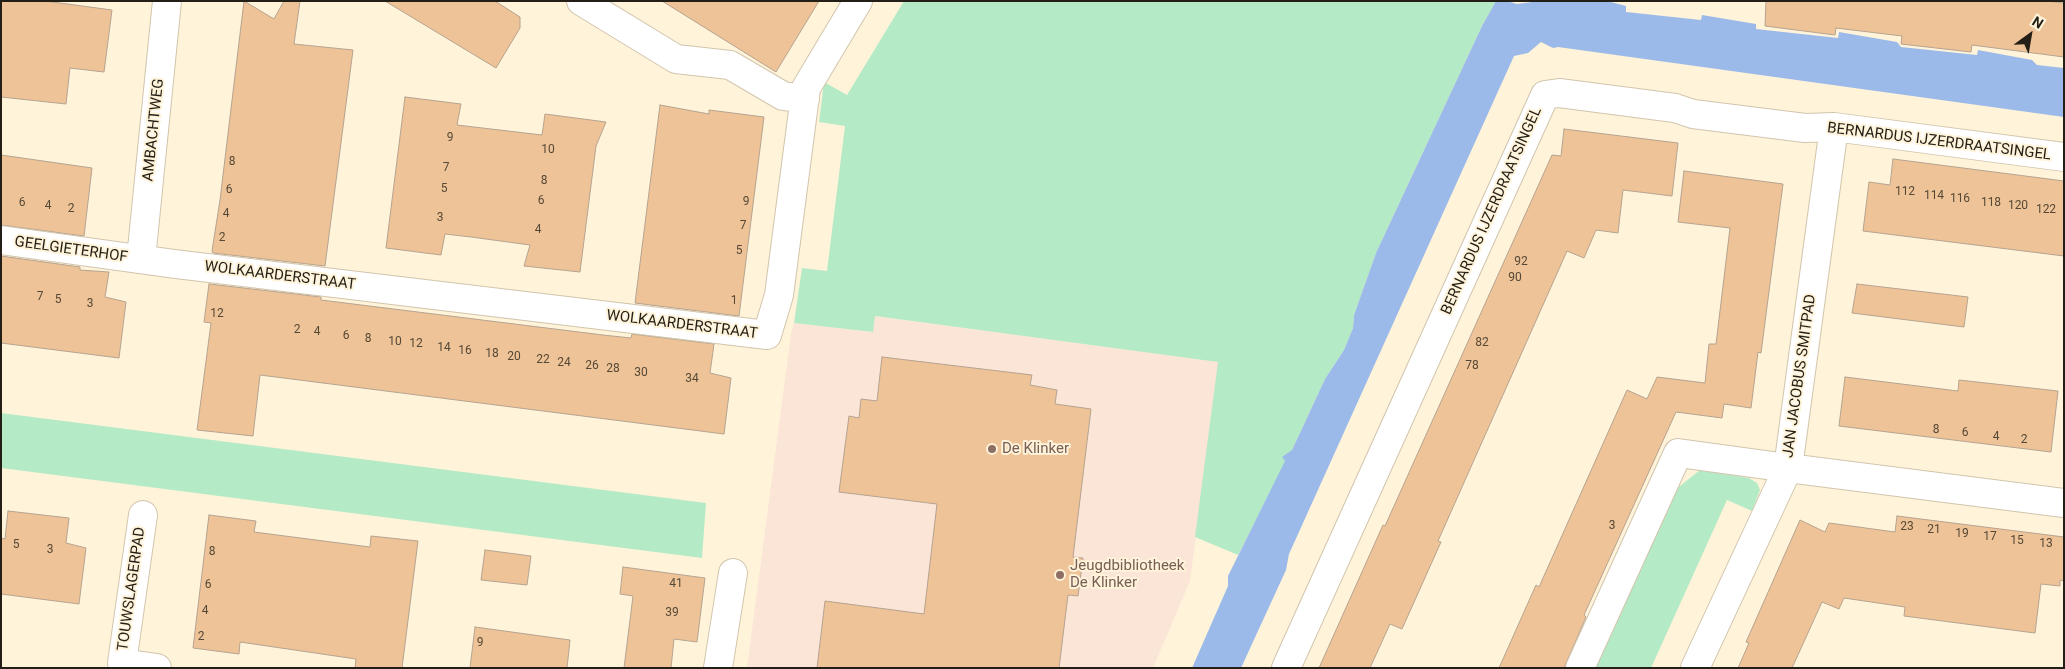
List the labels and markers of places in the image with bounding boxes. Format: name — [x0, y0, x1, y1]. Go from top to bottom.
place label: De Klinker — [1002, 440, 1069, 458]
marker: De Klinker — [986, 443, 998, 455]
place label: Jeugdbibliotheek De Klinker — [1070, 557, 1184, 592]
marker: Jeugdbibliotheek De Klinker — [1054, 569, 1066, 581]

